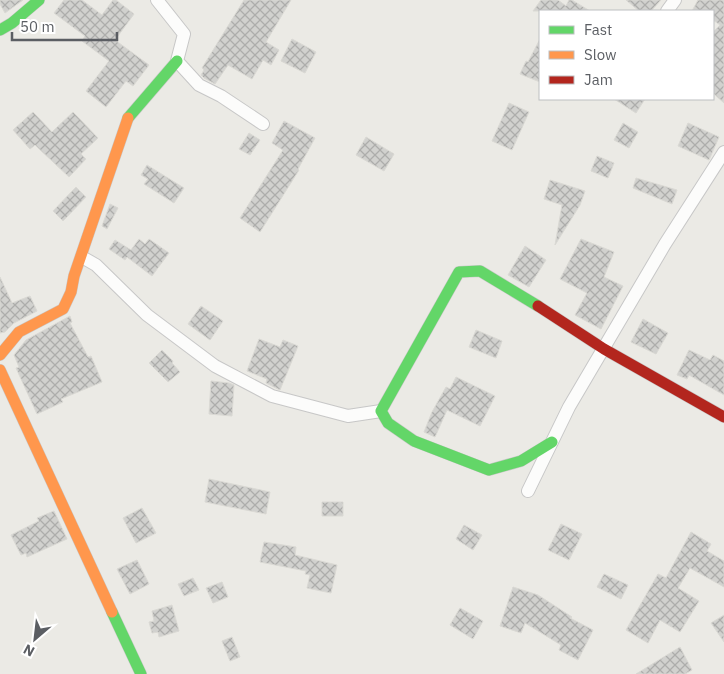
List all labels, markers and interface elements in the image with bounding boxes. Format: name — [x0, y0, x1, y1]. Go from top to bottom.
scale bar — [12, 10, 118, 42]
legend — [539, 10, 714, 100]
text: 50 m — [20, 17, 55, 36]
text: Fast — [584, 20, 612, 39]
text: Slow — [584, 45, 617, 64]
text: Jam — [584, 70, 613, 89]
north arrow — [10, 614, 60, 664]
text: N — [20, 640, 38, 661]

